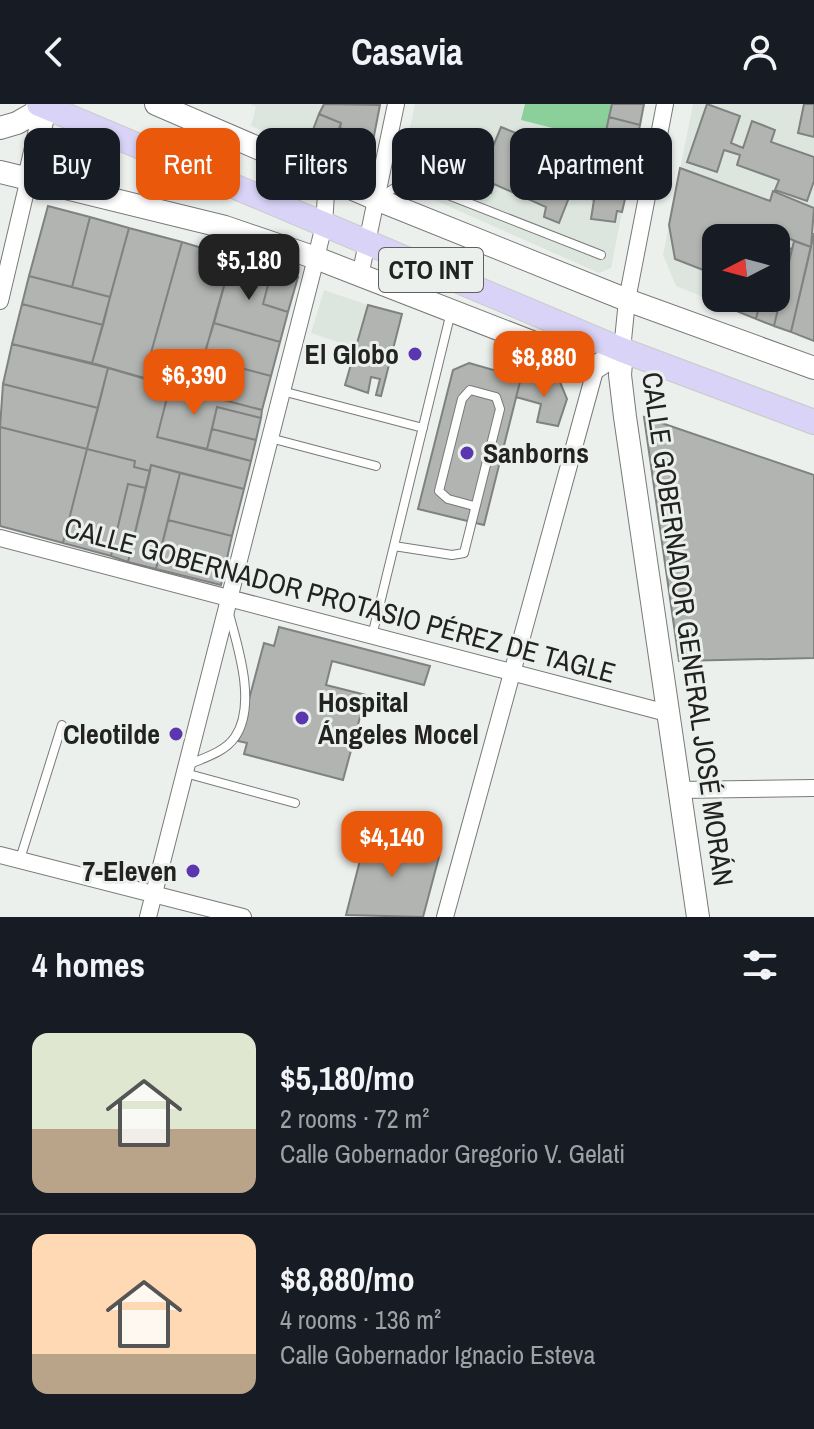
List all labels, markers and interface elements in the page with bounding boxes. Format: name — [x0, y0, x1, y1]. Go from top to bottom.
text: Casavia — [351, 28, 463, 76]
icon: back — [32, 30, 76, 74]
icon: person — [738, 30, 782, 74]
chip: Buy — [24, 128, 120, 200]
chip: Rent — [136, 128, 240, 200]
chip: Filters — [256, 128, 376, 200]
chip: New — [392, 128, 494, 200]
chip: Apartment — [510, 128, 672, 200]
north arrow — [702, 224, 790, 312]
map controls — [702, 224, 790, 312]
pin: $5,180 — [184, 234, 314, 302]
text: $5,180 — [216, 242, 282, 277]
road number: CTO INT — [379, 248, 483, 292]
pin: $8,880 — [479, 331, 609, 399]
place label: El Globo — [305, 335, 399, 373]
text: $8,880 — [511, 339, 577, 374]
marker: El Globo — [406, 345, 424, 363]
pin: $6,390 — [129, 349, 259, 417]
text: $6,390 — [161, 357, 227, 392]
street label: CALLE GOBERNADOR GENERAL JOSÉ MORÁN — [633, 370, 743, 888]
place label: Sanborns — [483, 434, 589, 472]
marker: Sanborns — [458, 444, 476, 462]
street label: CALLE GOBERNADOR PROTASIO PÉREZ DE TAGLE — [60, 508, 620, 692]
place label: Hospital Ángeles Mocel — [318, 683, 479, 753]
marker: Hospital Ángeles Mocel — [293, 709, 311, 727]
place label: Cleotilde — [63, 715, 160, 753]
marker: Cleotilde — [167, 725, 185, 743]
pin: $4,140 — [327, 811, 457, 879]
text: $4,140 — [359, 819, 425, 854]
place label: 7-Eleven — [83, 852, 177, 890]
marker: 7-Eleven — [184, 862, 202, 880]
text: 4 homes — [32, 942, 145, 988]
icon: filters — [738, 943, 782, 987]
text: $5,180/mo — [280, 1055, 415, 1101]
icon: home — [96, 1065, 192, 1161]
text: 2 rooms · 72 m² — [280, 1101, 429, 1136]
text: Calle Gobernador Gregorio V. Gelati — [280, 1136, 625, 1171]
text: $8,880/mo — [280, 1256, 415, 1302]
icon: home — [96, 1266, 192, 1362]
text: 4 rooms · 136 m² — [280, 1302, 441, 1337]
text: Calle Gobernador Ignacio Esteva — [280, 1337, 595, 1372]

